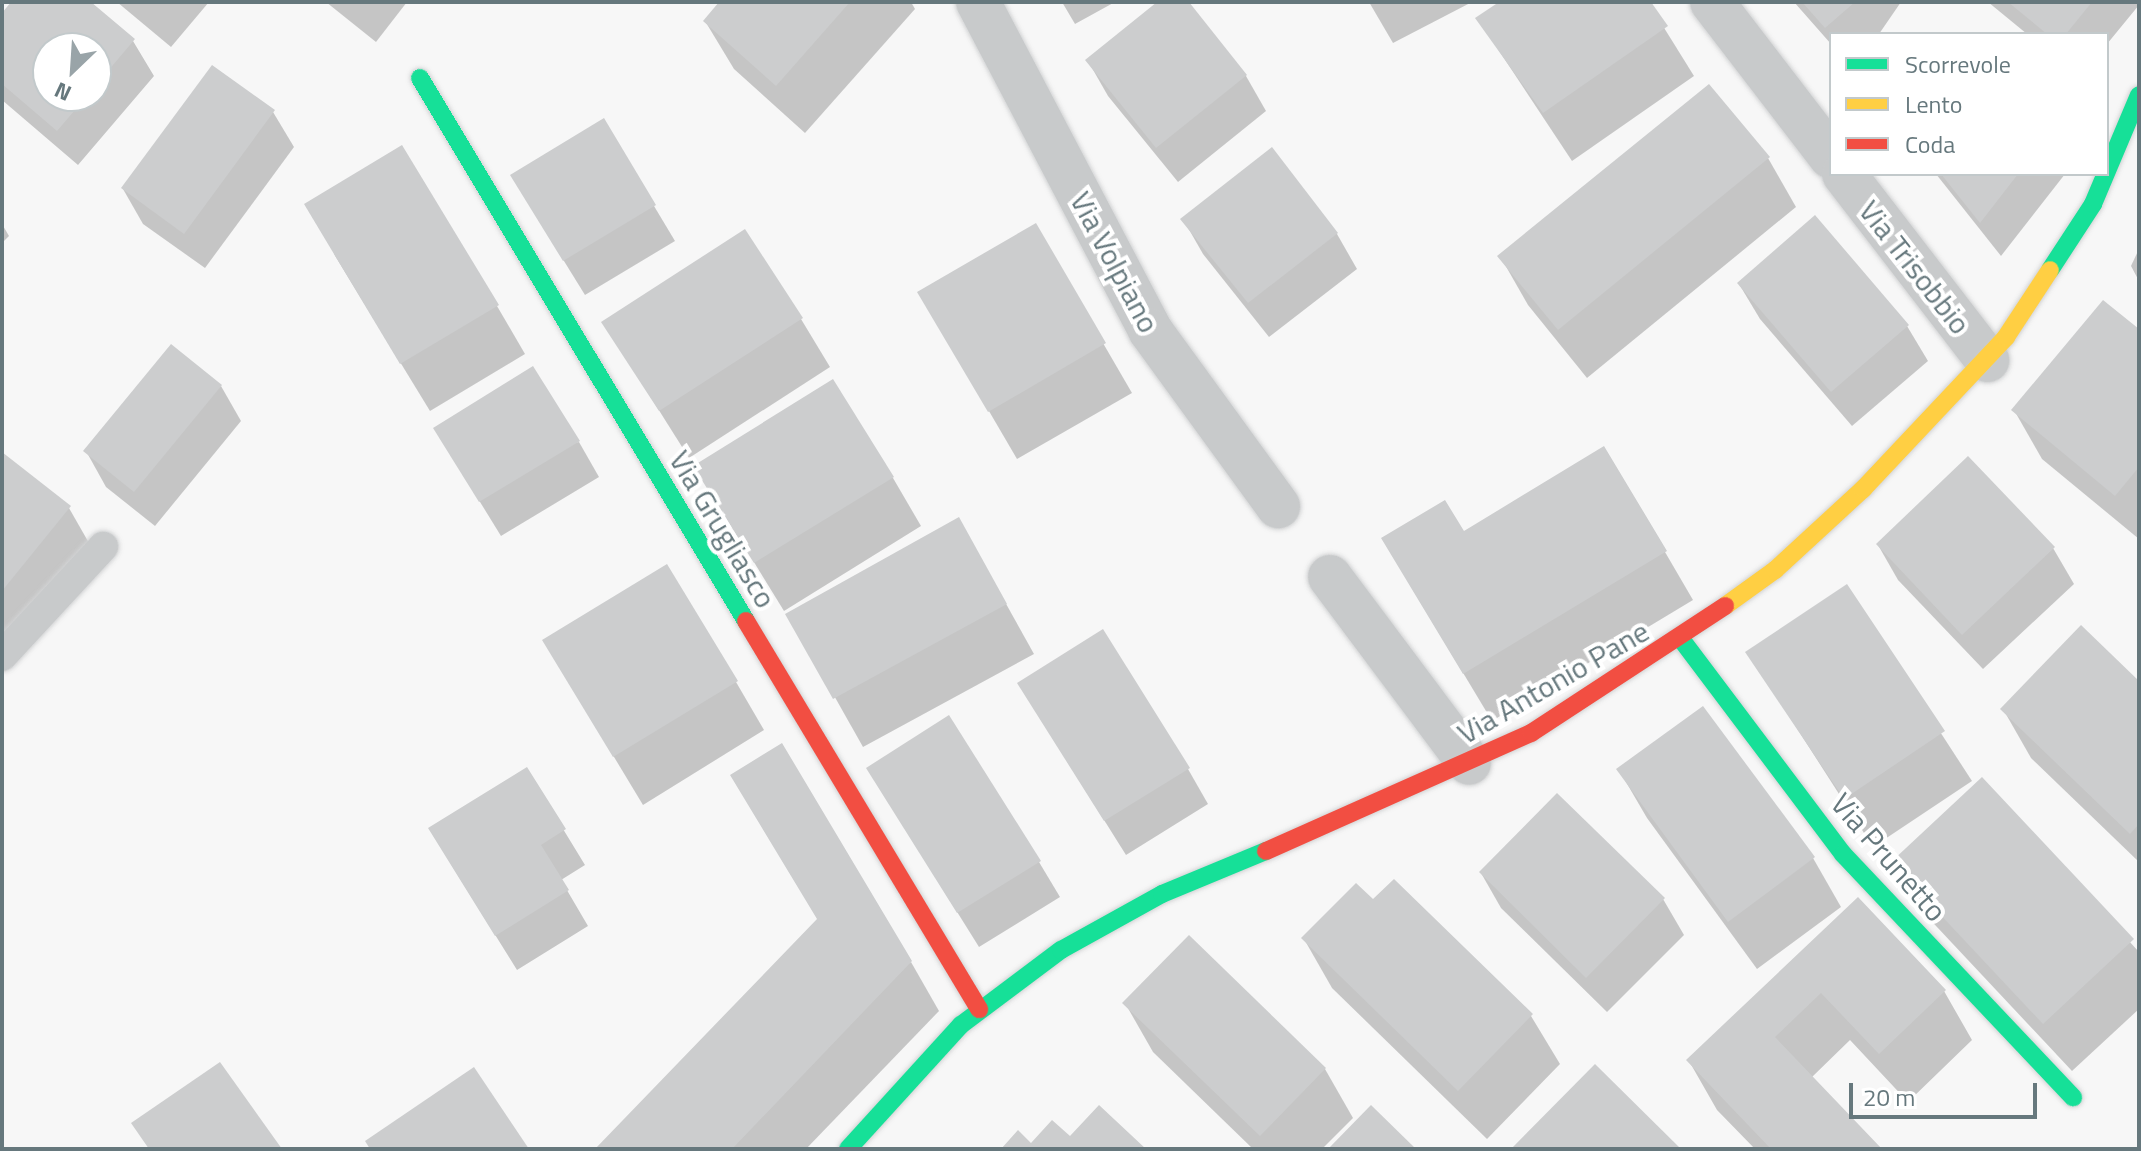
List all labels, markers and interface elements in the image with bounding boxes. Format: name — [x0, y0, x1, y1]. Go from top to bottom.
north arrow — [32, 32, 112, 112]
legend — [1829, 32, 2109, 176]
text: Scorrevole — [1905, 46, 2011, 82]
text: N — [49, 73, 77, 111]
text: Lento — [1905, 86, 1962, 122]
text: Coda — [1905, 126, 1955, 162]
street label: Via Volpiano — [1063, 185, 1167, 339]
street label: Via Trisobbio — [1852, 193, 1978, 341]
street label: Via Grugliasco — [662, 444, 784, 614]
street label: Via Antonio Pane — [1451, 613, 1655, 751]
street label: Via Prunetto — [1824, 786, 1954, 928]
scale bar — [1853, 1067, 2041, 1117]
text: 20 m — [1863, 1079, 1915, 1115]

